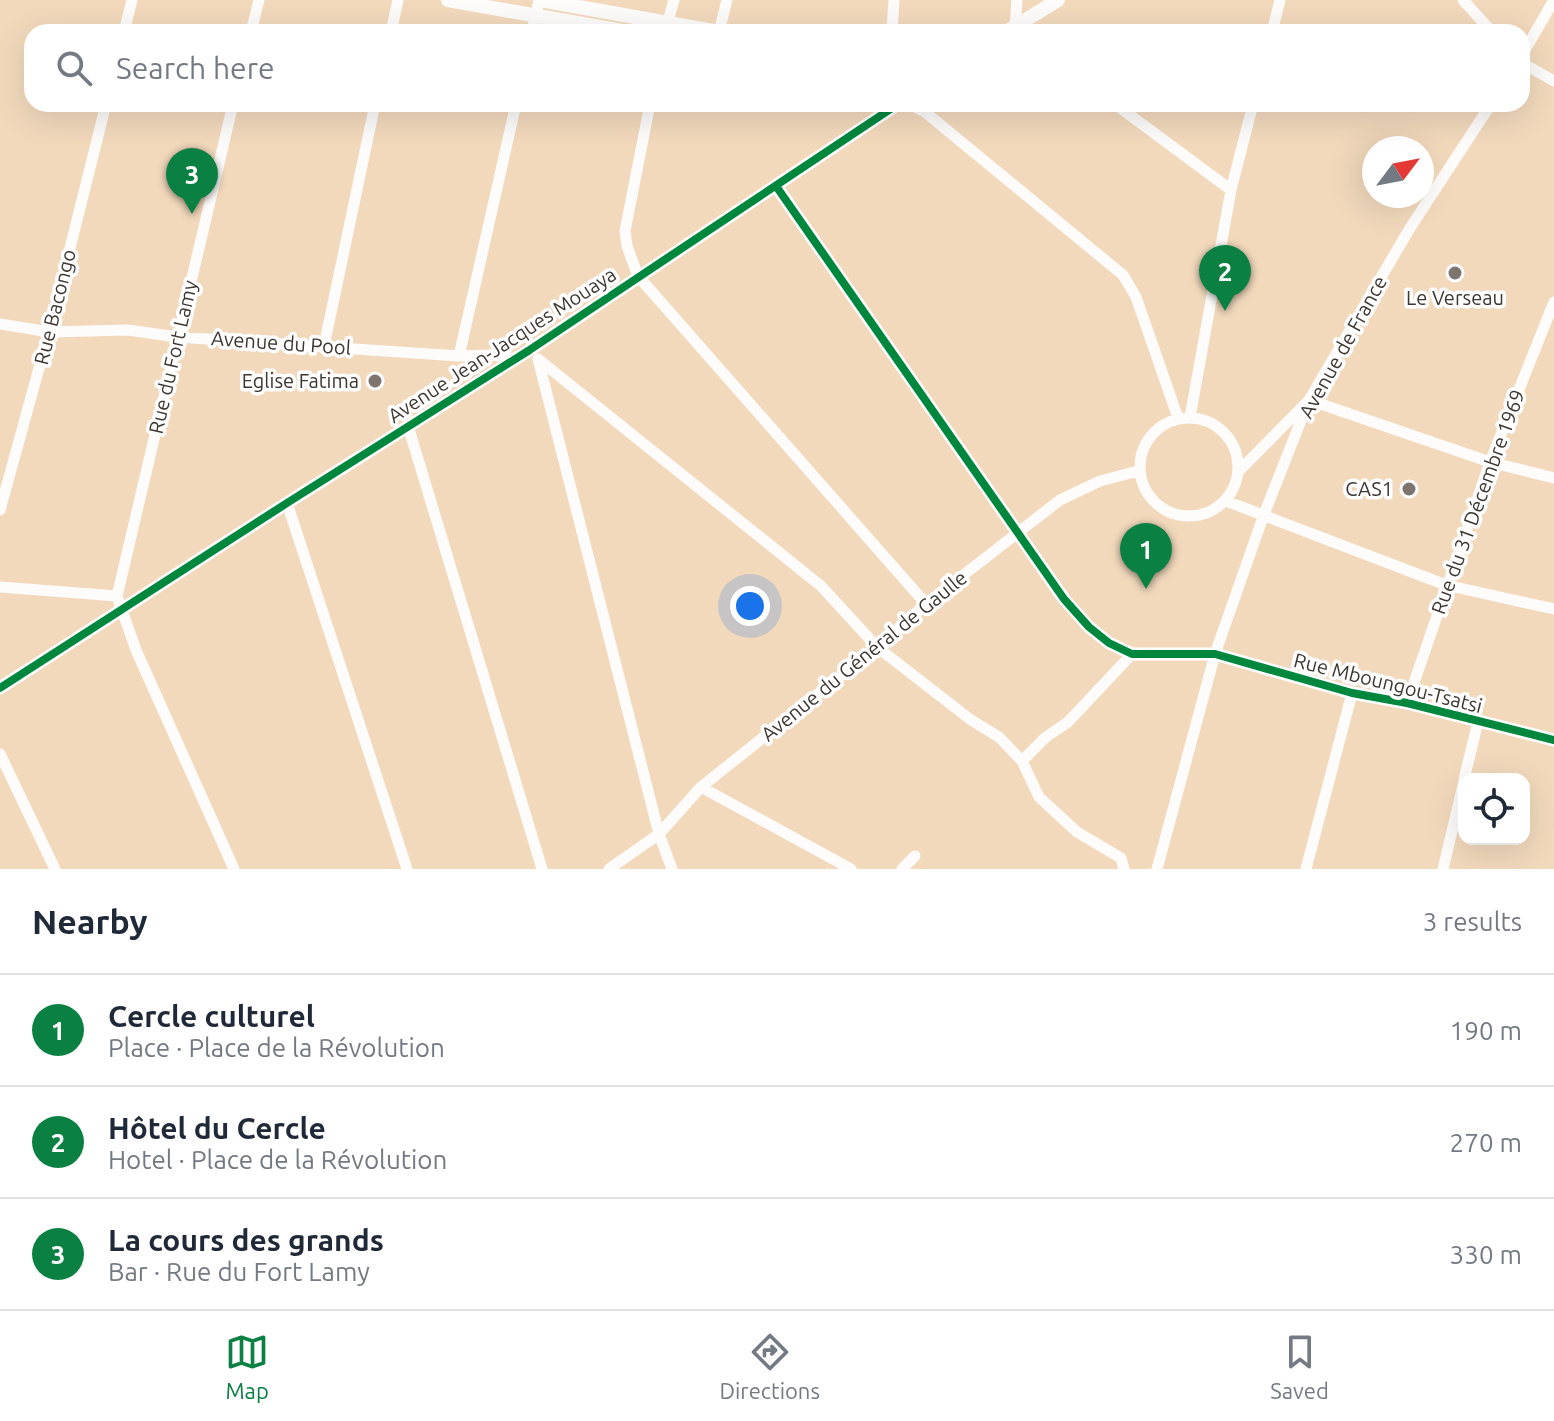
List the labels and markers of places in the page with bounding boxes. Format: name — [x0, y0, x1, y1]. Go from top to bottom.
pin: 3 — [166, 148, 218, 214]
pin: 2 — [1199, 245, 1251, 311]
marker: Le Verseau — [1446, 264, 1464, 282]
place label: Le Verseau — [1406, 286, 1504, 309]
place label: Eglise Fatima — [242, 369, 359, 392]
marker: Eglise Fatima — [366, 372, 384, 390]
place label: CAS1 — [1345, 477, 1393, 500]
marker: CAS1 — [1400, 480, 1418, 498]
pin: 1 — [1120, 523, 1172, 589]

